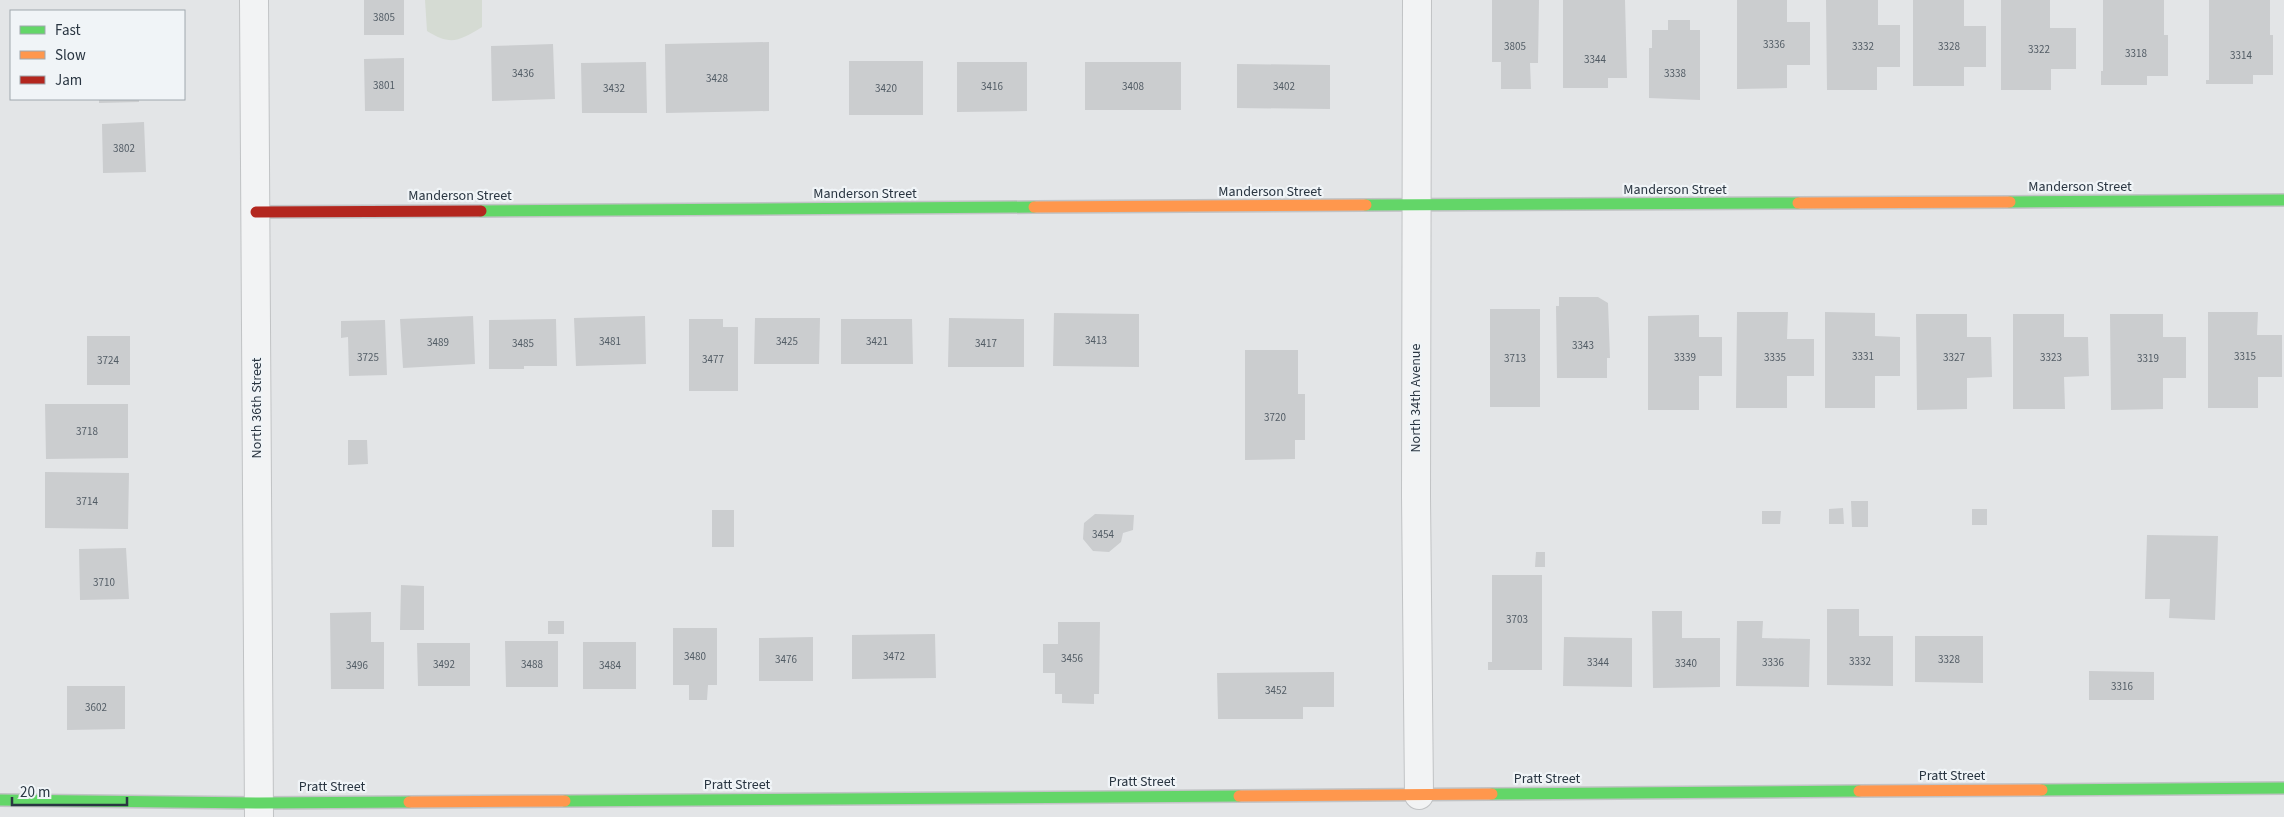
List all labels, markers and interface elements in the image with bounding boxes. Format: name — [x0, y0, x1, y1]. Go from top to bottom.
legend — [10, 10, 185, 100]
house number: 3805 — [373, 10, 395, 25]
text: Fast — [55, 20, 81, 41]
house number: 3336 — [1763, 37, 1785, 52]
house number: 3805 — [1504, 39, 1526, 54]
house number: 3332 — [1852, 39, 1874, 54]
house number: 3328 — [1938, 39, 1960, 54]
house number: 3322 — [2028, 42, 2050, 57]
text: Slow — [55, 45, 86, 66]
house number: 3318 — [2125, 46, 2147, 61]
house number: 3314 — [2230, 48, 2252, 63]
house number: 3344 — [1584, 52, 1606, 67]
house number: 3436 — [512, 66, 534, 81]
house number: 3338 — [1664, 66, 1686, 81]
text: Jam — [55, 70, 82, 91]
house number: 3428 — [706, 71, 728, 86]
house number: 3801 — [373, 78, 395, 93]
house number: 3416 — [981, 79, 1003, 94]
house number: 3408 — [1122, 79, 1144, 94]
house number: 3402 — [1273, 79, 1295, 94]
house number: 3432 — [603, 81, 625, 96]
house number: 3420 — [875, 81, 897, 96]
house number: 3802 — [113, 141, 135, 156]
street label: Manderson Street — [2028, 177, 2132, 197]
street label: Manderson Street — [1623, 180, 1727, 200]
street label: Manderson Street — [1218, 182, 1322, 202]
street label: Manderson Street — [813, 184, 917, 204]
street label: Manderson Street — [408, 186, 512, 206]
house number: 3413 — [1085, 333, 1107, 348]
house number: 3481 — [599, 334, 621, 349]
house number: 3425 — [776, 334, 798, 349]
house number: 3421 — [866, 334, 888, 349]
house number: 3489 — [427, 335, 449, 350]
house number: 3485 — [512, 336, 534, 351]
house number: 3417 — [975, 336, 997, 351]
house number: 3343 — [1572, 338, 1594, 353]
street label: North 34th Avenue — [1406, 344, 1426, 452]
house number: 3331 — [1852, 349, 1874, 364]
house number: 3315 — [2234, 349, 2256, 364]
house number: 3725 — [357, 350, 379, 365]
house number: 3339 — [1674, 350, 1696, 365]
house number: 3335 — [1764, 350, 1786, 365]
house number: 3327 — [1943, 350, 1965, 365]
house number: 3323 — [2040, 350, 2062, 365]
house number: 3713 — [1504, 351, 1526, 366]
house number: 3319 — [2137, 351, 2159, 366]
house number: 3477 — [702, 352, 724, 367]
house number: 3724 — [97, 353, 119, 368]
street label: North 36th Street — [247, 357, 267, 458]
house number: 3720 — [1264, 410, 1286, 425]
house number: 3718 — [76, 424, 98, 439]
house number: 3714 — [76, 494, 98, 509]
house number: 3454 — [1092, 527, 1114, 542]
house number: 3710 — [93, 575, 115, 590]
house number: 3703 — [1506, 612, 1528, 627]
house number: 3480 — [684, 649, 706, 664]
house number: 3472 — [883, 649, 905, 664]
house number: 3456 — [1061, 651, 1083, 666]
house number: 3476 — [775, 652, 797, 667]
house number: 3328 — [1938, 652, 1960, 667]
house number: 3332 — [1849, 654, 1871, 669]
house number: 3344 — [1587, 655, 1609, 670]
house number: 3336 — [1762, 655, 1784, 670]
house number: 3340 — [1675, 656, 1697, 671]
house number: 3492 — [433, 657, 455, 672]
house number: 3488 — [521, 657, 543, 672]
house number: 3496 — [346, 658, 368, 673]
house number: 3484 — [599, 658, 621, 673]
house number: 3316 — [2111, 679, 2133, 694]
house number: 3452 — [1265, 683, 1287, 698]
house number: 3602 — [85, 700, 107, 715]
street label: Pratt Street — [1919, 766, 1985, 786]
street label: Pratt Street — [1514, 769, 1580, 789]
street label: Pratt Street — [1109, 772, 1175, 792]
scale bar — [12, 774, 128, 806]
street label: Pratt Street — [704, 775, 770, 795]
street label: Pratt Street — [299, 777, 365, 797]
text: 20 m — [20, 782, 50, 803]

